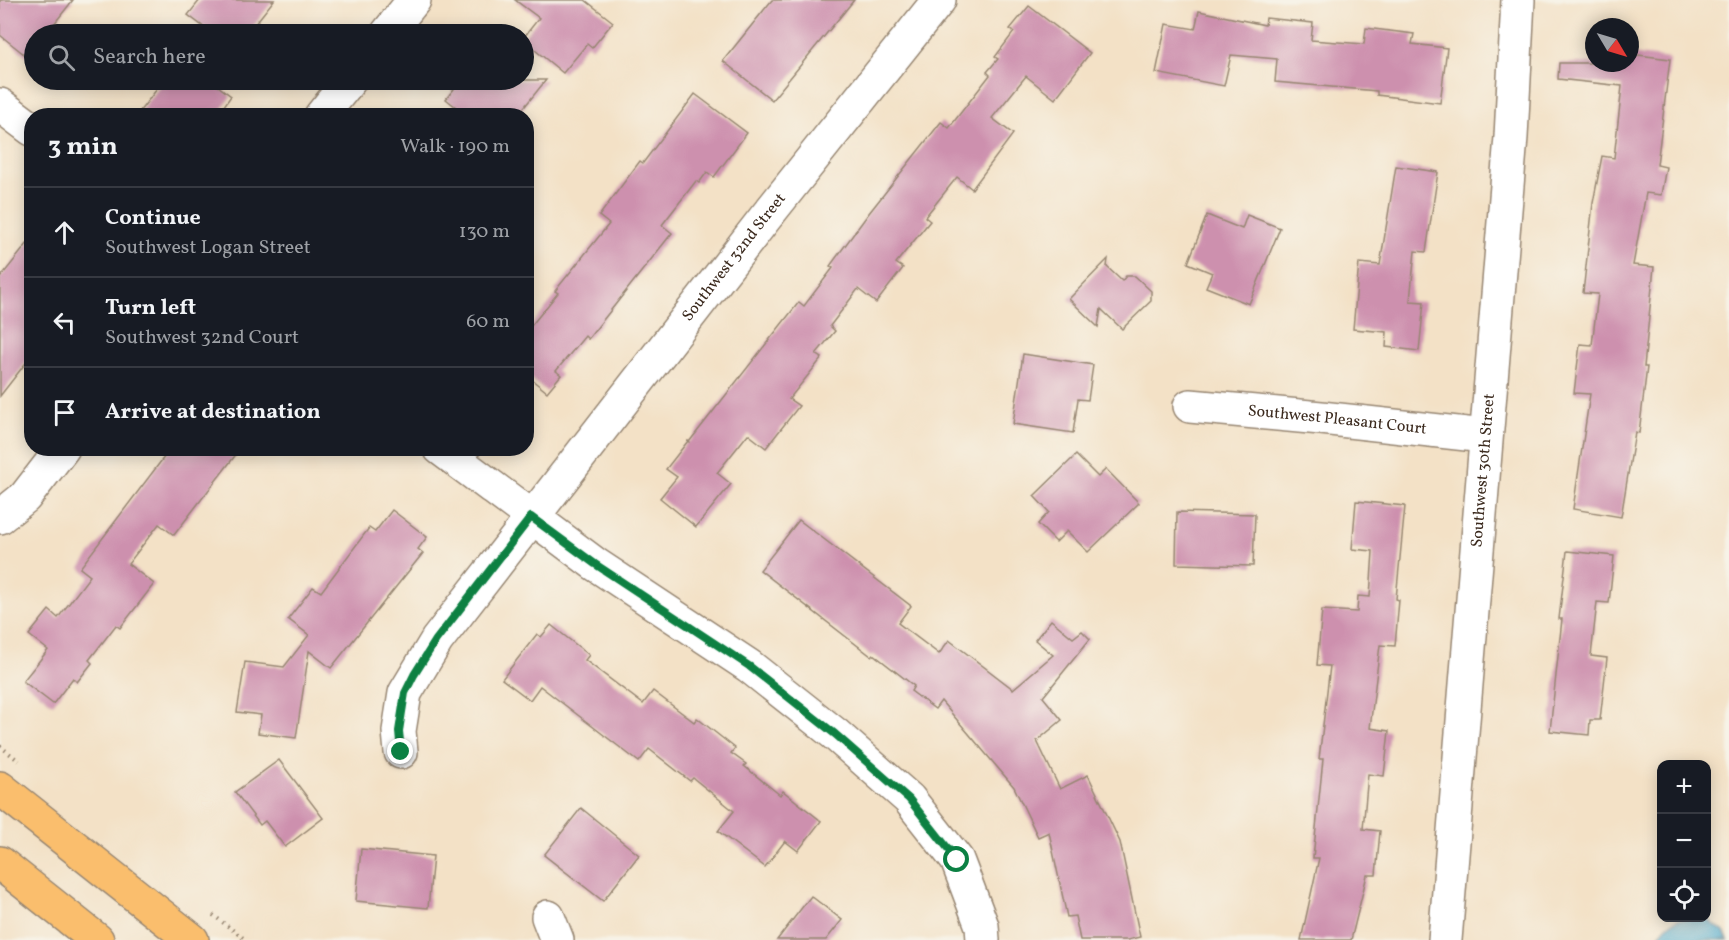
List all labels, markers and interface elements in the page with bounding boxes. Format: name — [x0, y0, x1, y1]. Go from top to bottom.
north arrow — [1585, 18, 1639, 72]
search box — [24, 24, 534, 90]
icon: search — [45, 41, 78, 74]
text: Search here — [93, 42, 206, 73]
text: 3 min — [48, 129, 118, 165]
text: Walk · 190 m — [400, 133, 510, 161]
street label: Southwest 32nd Street — [677, 189, 792, 326]
text: Continue — [105, 203, 201, 234]
icon: ahead — [48, 216, 81, 249]
text: 130 m — [459, 218, 510, 246]
text: Southwest Logan Street — [105, 234, 311, 262]
text: Turn left — [105, 293, 196, 324]
icon: left — [48, 306, 81, 339]
text: 60 m — [466, 308, 510, 336]
text: Southwest 32nd Court — [105, 324, 299, 352]
street label: Southwest 30th Street — [1466, 392, 1501, 548]
icon: arrive — [48, 396, 81, 429]
text: Arrive at destination — [105, 397, 321, 428]
street label: Southwest Pleasant Court — [1247, 400, 1428, 441]
route end — [387, 738, 413, 764]
map controls — [1657, 760, 1711, 922]
button: + — [1657, 760, 1711, 814]
button: − — [1657, 814, 1711, 868]
route start — [943, 846, 969, 872]
button: locate — [1657, 868, 1711, 922]

